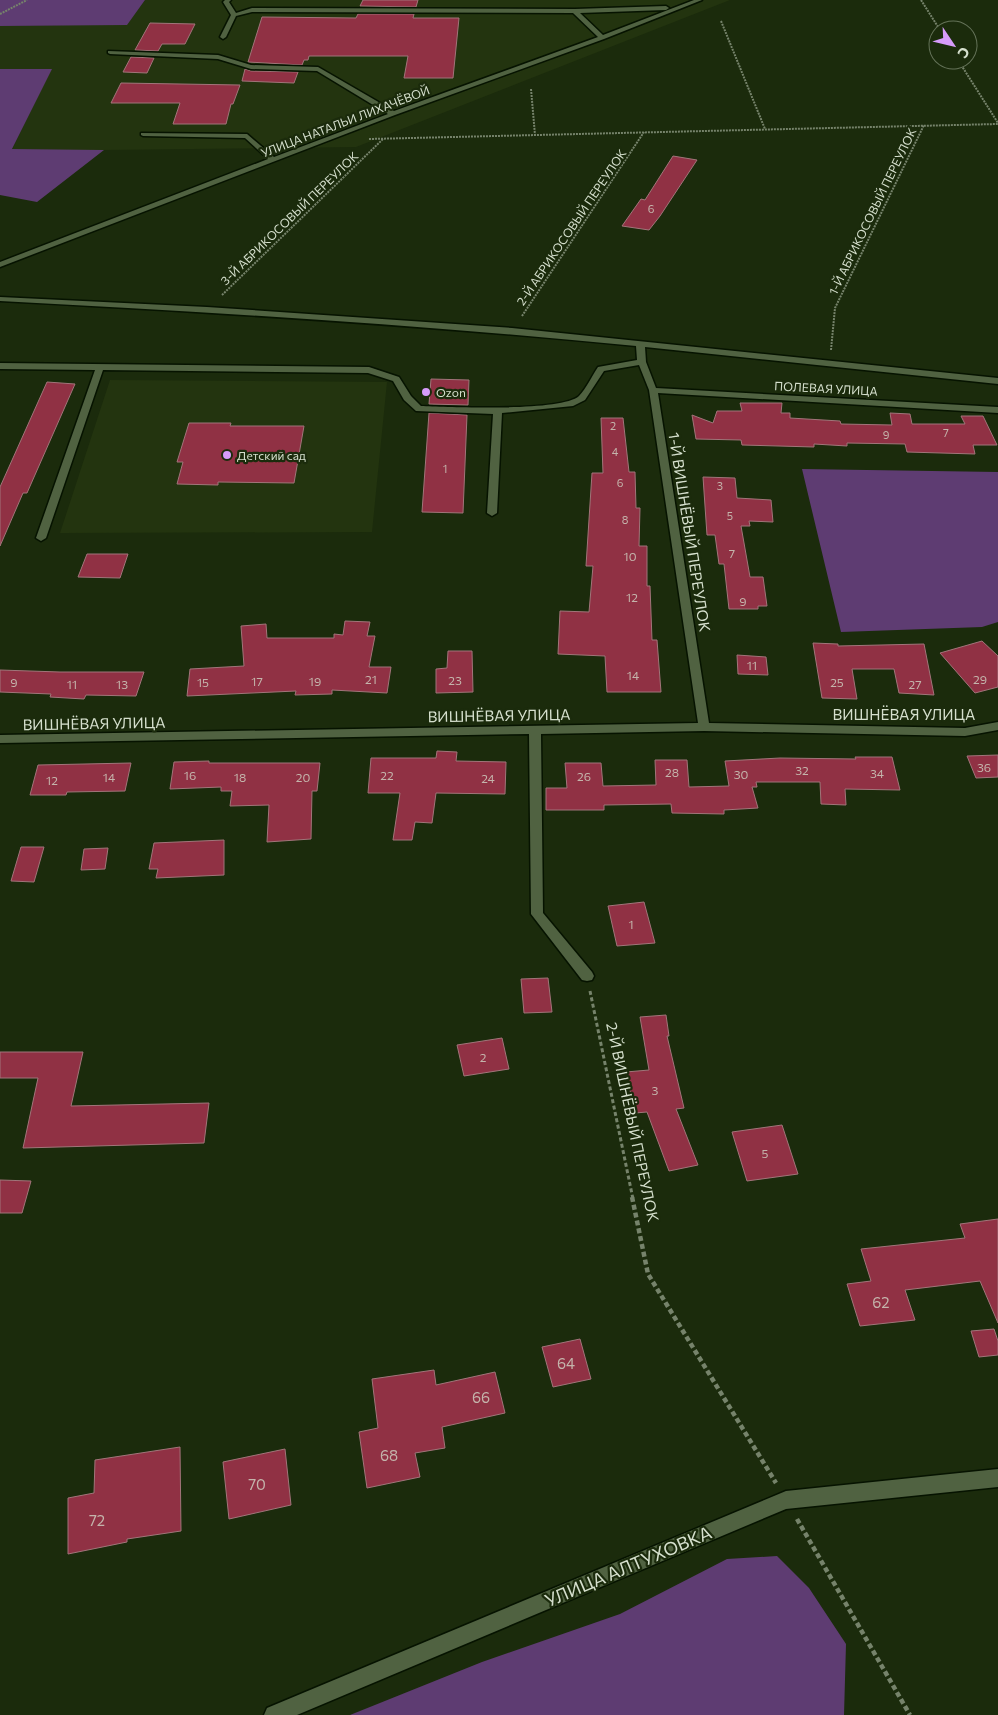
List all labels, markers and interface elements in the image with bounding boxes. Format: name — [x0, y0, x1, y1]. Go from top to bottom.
north arrow — [928, 20, 978, 70]
text: С — [954, 44, 974, 62]
street label: УЛИЦА НАТАЛЬИ ЛИХАЧЁВОЙ — [259, 82, 431, 160]
street label: 1-Й АБРИКОСОВЫЙ ПЕРЕУЛОК — [825, 125, 919, 297]
street label: 2-Й АБРИКОСОВЫЙ ПЕРЕУЛОК — [513, 146, 629, 308]
street label: 3-Й АБРИКОСОВЫЙ ПЕРЕУЛОК — [217, 149, 361, 287]
house number: 6 — [648, 202, 655, 215]
street label: ПОЛЕВАЯ УЛИЦА — [774, 378, 878, 398]
place label: Ozon — [436, 385, 466, 399]
marker: Ozon — [420, 386, 432, 398]
house number: 2 — [610, 419, 616, 432]
house number: 7 — [943, 426, 949, 439]
house number: 9 — [883, 428, 890, 441]
street label: 1-Й ВИШНЁВЫЙ ПЕРЕУЛОК — [665, 431, 715, 633]
house number: 4 — [612, 445, 619, 458]
place label: Детский сад — [237, 448, 306, 462]
marker: Детский сад — [221, 449, 233, 461]
house number: 1 — [443, 462, 447, 475]
house number: 6 — [617, 476, 624, 489]
house number: 3 — [717, 479, 723, 492]
house number: 5 — [727, 509, 733, 522]
house number: 8 — [622, 513, 629, 526]
house number: 7 — [729, 546, 735, 560]
house number: 10 — [624, 549, 637, 563]
house number: 12 — [626, 590, 638, 604]
house number: 9 — [739, 594, 747, 608]
house number: 11 — [747, 658, 757, 672]
house number: 14 — [627, 668, 639, 682]
house number: 21 — [365, 672, 377, 686]
house number: 29 — [973, 672, 987, 686]
house number: 23 — [448, 673, 462, 687]
house number: 17 — [251, 674, 263, 688]
house number: 19 — [309, 674, 321, 688]
house number: 9 — [10, 675, 18, 689]
house number: 15 — [197, 675, 209, 689]
house number: 25 — [830, 675, 844, 689]
house number: 11 — [67, 677, 77, 691]
house number: 13 — [116, 677, 128, 691]
house number: 27 — [909, 677, 921, 691]
street label: ВИШНЁВАЯ УЛИЦА — [427, 705, 571, 725]
street label: ВИШНЁВАЯ УЛИЦА — [833, 705, 975, 723]
street label: ВИШНЁВАЯ УЛИЦА — [22, 713, 166, 733]
house number: 36 — [977, 760, 991, 774]
house number: 32 — [795, 763, 809, 777]
house number: 28 — [665, 765, 679, 779]
house number: 34 — [870, 766, 884, 780]
house number: 30 — [734, 767, 749, 781]
house number: 16 — [184, 768, 196, 782]
house number: 22 — [380, 768, 394, 782]
house number: 26 — [577, 769, 591, 783]
house number: 14 — [103, 770, 115, 784]
house number: 18 — [234, 770, 246, 784]
house number: 20 — [296, 770, 310, 784]
house number: 24 — [481, 771, 495, 785]
house number: 12 — [46, 773, 58, 787]
house number: 1 — [628, 917, 634, 931]
street label: 2-Й ВИШНЁВЫЙ ПЕРЕУЛОК — [603, 1021, 663, 1223]
house number: 2 — [480, 1050, 487, 1064]
house number: 3 — [652, 1083, 659, 1097]
house number: 5 — [762, 1146, 769, 1160]
house number: 62 — [872, 1293, 890, 1311]
house number: 64 — [557, 1354, 575, 1372]
house number: 66 — [472, 1388, 490, 1406]
house number: 68 — [380, 1446, 398, 1464]
house number: 70 — [248, 1475, 266, 1493]
house number: 72 — [89, 1511, 105, 1529]
street label: УЛИЦА АЛТУХОВКА — [541, 1521, 715, 1611]

